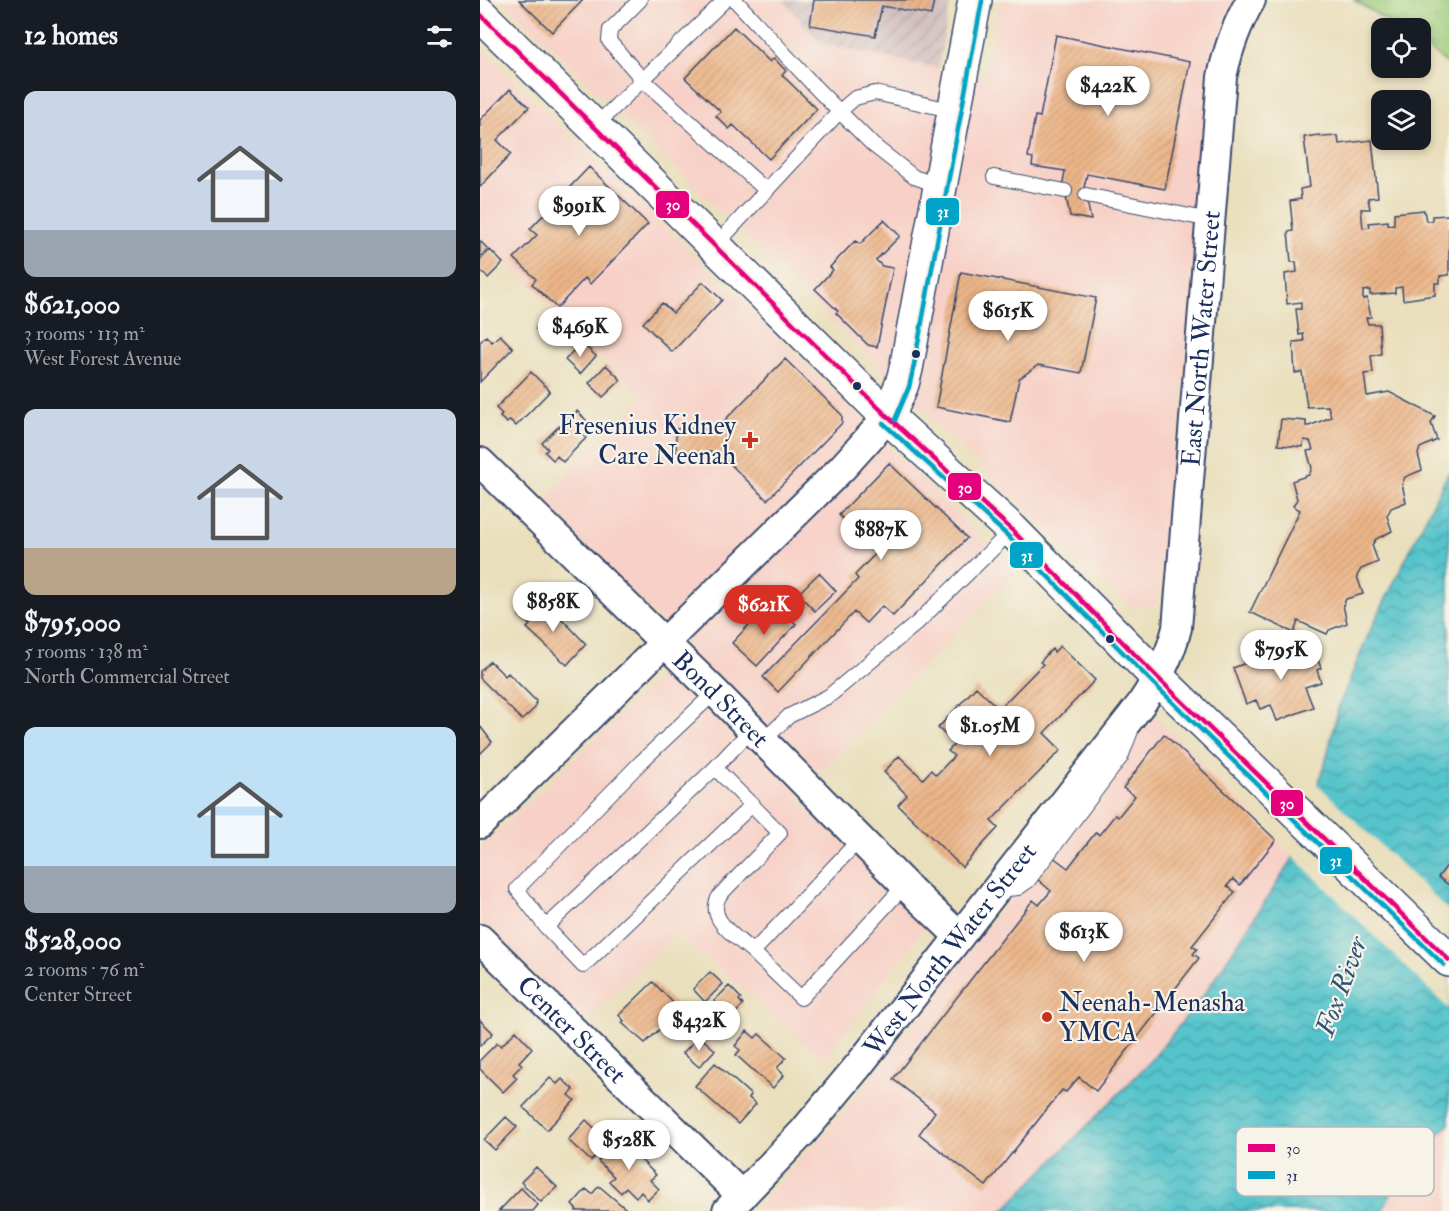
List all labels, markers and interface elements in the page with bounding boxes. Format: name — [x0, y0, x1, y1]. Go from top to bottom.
map controls — [1371, 18, 1431, 150]
button: locate — [1371, 18, 1431, 78]
text: 12 homes — [24, 20, 118, 52]
icon: filters — [423, 20, 456, 53]
pin: $422K — [1066, 66, 1150, 117]
text: $422K — [1080, 73, 1136, 98]
button: layers — [1371, 90, 1431, 150]
icon: home — [186, 130, 294, 238]
pin: $991K — [537, 186, 621, 237]
line badge: 30 — [655, 190, 690, 219]
text: $991K — [553, 193, 605, 218]
text: 30 — [666, 195, 680, 215]
line badge: 31 — [925, 197, 960, 226]
text: 31 — [937, 202, 949, 222]
street label: East North Water Street — [1175, 209, 1228, 468]
text: $621,000 — [24, 289, 120, 321]
pin: $615K — [966, 291, 1050, 342]
text: $615K — [982, 298, 1034, 323]
pin: $469K — [538, 307, 622, 358]
text: $469K — [552, 314, 608, 339]
text: 3 rooms · 113 m² — [24, 321, 145, 346]
text: West Forest Avenue — [24, 346, 181, 371]
unlabelled marker — [910, 348, 922, 360]
unlabelled marker — [851, 380, 863, 392]
place label: Fresenius Kidney Care Neenah — [559, 410, 737, 472]
marker: Fresenius Kidney Care Neenah — [741, 431, 759, 449]
icon: home — [186, 448, 294, 556]
line badge: 30 — [947, 472, 982, 501]
text: 30 — [958, 478, 972, 498]
pin: $887K — [839, 510, 923, 561]
text: $887K — [854, 517, 908, 542]
line badge: 31 — [1009, 541, 1044, 569]
text: 31 — [1021, 546, 1033, 566]
pin: $858K — [511, 582, 595, 633]
pin: $621K — [722, 585, 806, 636]
text: $858K — [527, 589, 579, 614]
text: $621K — [738, 592, 790, 617]
text: $795,000 — [24, 607, 121, 639]
pin: $795K — [1239, 630, 1323, 681]
unlabelled marker — [1104, 633, 1116, 645]
text: $795K — [1254, 637, 1308, 662]
text: 5 rooms · 138 m² — [24, 639, 148, 664]
street label: Bond Street — [665, 644, 776, 755]
text: North Commercial Street — [24, 664, 230, 689]
pin: $1.05M — [941, 706, 1039, 757]
text: $1.05M — [960, 713, 1020, 738]
icon: home — [186, 766, 294, 874]
line badge: 30 — [1270, 789, 1304, 817]
text: 30 — [1280, 794, 1294, 814]
street label: West North Water Street — [856, 836, 1044, 1064]
line badge: 31 — [1319, 846, 1353, 875]
text: 31 — [1330, 851, 1342, 871]
pin: $613K — [1042, 912, 1126, 963]
text: $613K — [1059, 919, 1109, 944]
text: $528,000 — [24, 925, 122, 957]
water label: Fox River — [1308, 930, 1375, 1042]
text: 2 rooms · 76 m² — [24, 957, 144, 982]
street label: Center Street — [510, 969, 633, 1091]
text: Center Street — [24, 982, 132, 1007]
place label: Neenah-Menasha YMCA — [1059, 987, 1245, 1049]
pin: $432K — [657, 1001, 741, 1052]
text: $432K — [672, 1008, 726, 1033]
marker: Neenah-Menasha YMCA — [1040, 1010, 1054, 1024]
pin: $528K — [587, 1120, 671, 1171]
text: $528K — [602, 1127, 656, 1152]
legend — [1236, 1127, 1434, 1196]
text: 30 — [1286, 1139, 1300, 1159]
text: 31 — [1286, 1166, 1298, 1186]

